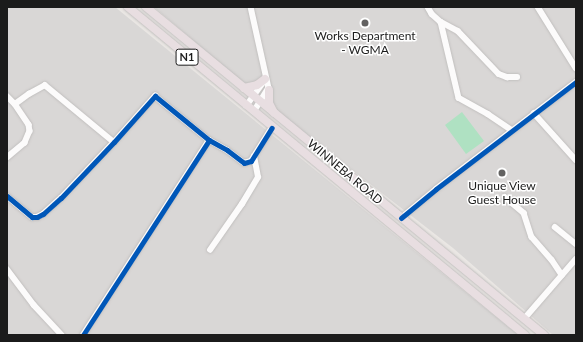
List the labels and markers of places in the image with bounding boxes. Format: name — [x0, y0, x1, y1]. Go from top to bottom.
marker: Works Department - WGMA — [360, 18, 370, 28]
place label: Works Department - WGMA — [314, 29, 416, 57]
marker: Unique View Guest House — [497, 168, 507, 178]
place label: Unique View Guest House — [468, 179, 536, 207]

